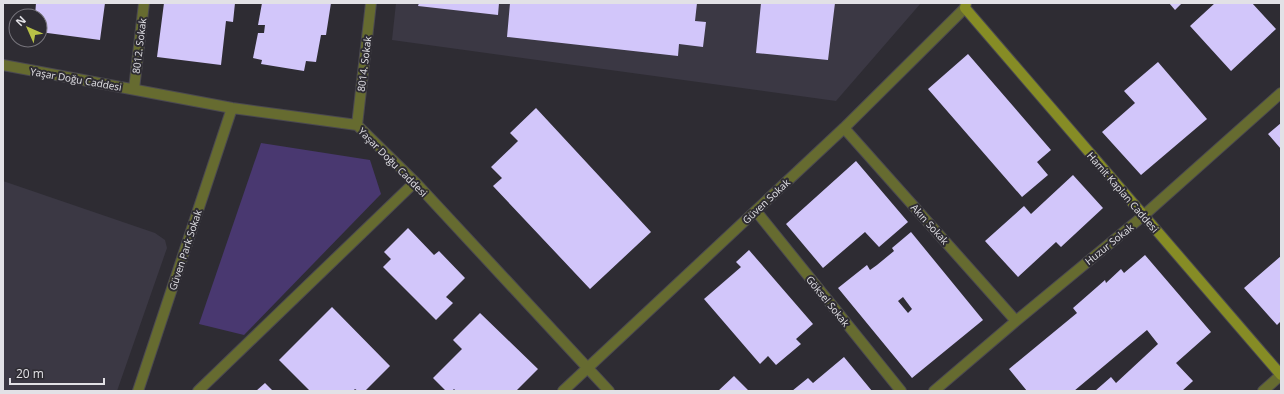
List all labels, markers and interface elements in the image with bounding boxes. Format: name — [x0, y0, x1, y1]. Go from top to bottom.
north arrow — [8, 8, 48, 48]
text: N — [12, 12, 29, 29]
street label: 8012. Sokak — [129, 17, 149, 74]
street label: 8014. Sokak — [354, 35, 374, 92]
street label: Yaşar Doğu Caddesi — [29, 64, 123, 94]
street label: Yaşar Doğu Caddesi — [355, 124, 431, 200]
street label: Hamit Kaplan Caddesi — [1084, 149, 1162, 235]
street label: Güven Sokak — [739, 175, 793, 227]
street label: Akın Sokak — [908, 201, 953, 248]
street label: Güven Park Sokak — [165, 207, 205, 292]
street label: Huzur Sokak — [1082, 220, 1137, 268]
street label: Göksel Sokak — [803, 273, 853, 330]
scale bar — [10, 360, 104, 386]
text: 20 m — [16, 365, 44, 382]

